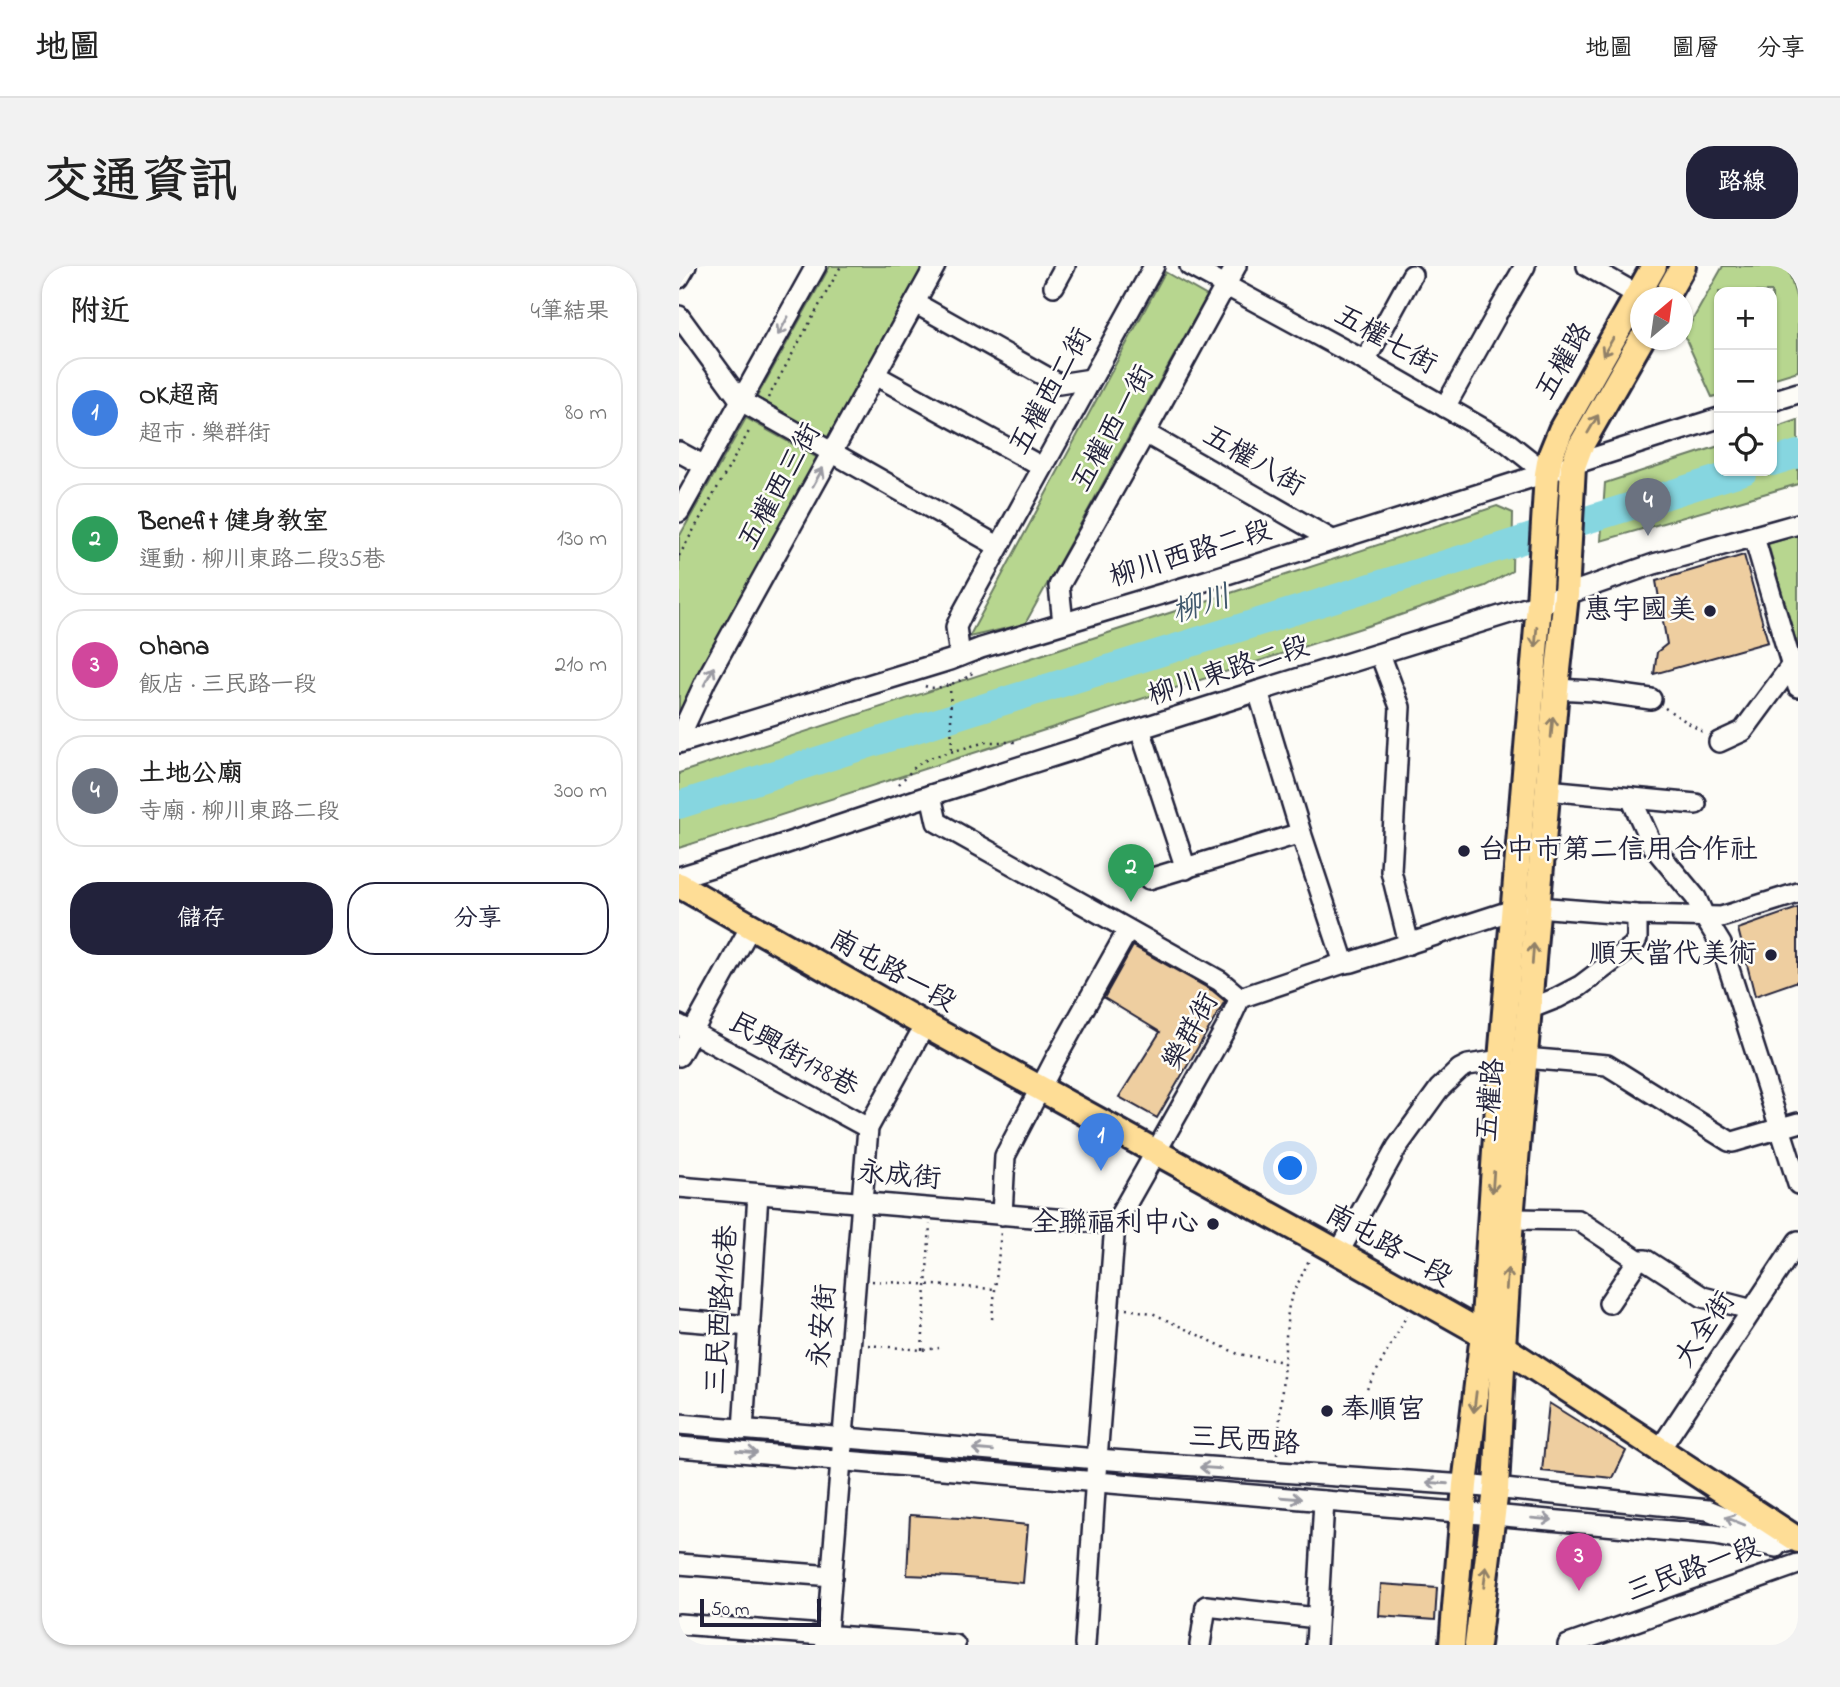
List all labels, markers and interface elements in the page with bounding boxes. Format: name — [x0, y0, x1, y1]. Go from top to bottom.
text: 地圖 — [35, 25, 101, 73]
text: 地圖 — [1585, 32, 1633, 67]
text: 圖層 — [1671, 32, 1719, 67]
text: 分享 — [1757, 32, 1805, 67]
button: 路線 — [1686, 146, 1798, 219]
text: 交通資訊 — [42, 148, 238, 220]
north arrow — [1630, 287, 1693, 350]
map controls — [1714, 287, 1777, 476]
button: + — [1714, 287, 1777, 350]
text: 附近 — [70, 291, 130, 335]
text: 4筆結果 — [531, 296, 609, 329]
street label: 五權七街 — [1326, 296, 1444, 386]
one-way arrow — [776, 315, 790, 335]
street label: 五權路 — [1526, 315, 1604, 409]
street label: 五權西二街 — [1000, 321, 1104, 463]
one-way arrow — [1601, 336, 1615, 356]
button: − — [1714, 350, 1777, 413]
street label: 五權西一街 — [1062, 358, 1166, 500]
text: OK超商 — [139, 378, 221, 416]
text: 1 — [91, 397, 99, 430]
text: 80 m — [565, 397, 607, 430]
button: locate — [1714, 413, 1777, 476]
one-way arrow — [1586, 415, 1600, 435]
street label: 五權西三街 — [729, 416, 833, 558]
street label: 五權八街 — [1194, 416, 1312, 508]
text: 超市 · 樂群街 — [139, 418, 270, 451]
one-way arrow — [812, 467, 825, 488]
pin: 4 — [1625, 478, 1671, 536]
text: Benefit 健身教室 — [139, 504, 329, 542]
street label: 柳川西路二段 — [1105, 511, 1277, 599]
text: 2 — [89, 523, 101, 556]
text: 130 m — [557, 523, 607, 556]
text: 運動 · 柳川東路二段35巷 — [139, 544, 385, 577]
water label: 柳川 — [1167, 576, 1238, 636]
place label: 惠宇國美 — [1584, 591, 1696, 632]
marker: 惠宇國美 — [1702, 603, 1718, 619]
one-way arrow — [1529, 625, 1542, 648]
street label: 柳川東路二段 — [1143, 627, 1315, 717]
text: Ohana — [139, 629, 209, 667]
text: 3 — [90, 649, 100, 682]
text: 210 m — [555, 649, 607, 682]
one-way arrow — [702, 667, 716, 687]
text: 飯店 · 三民路一段 — [139, 669, 316, 702]
one-way arrow — [1546, 717, 1559, 739]
text: 土地公廟 — [139, 756, 243, 794]
text: 4 — [90, 775, 100, 808]
text: 300 m — [554, 775, 607, 808]
text: 寺廟 · 柳川東路二段 — [139, 796, 339, 829]
place label: 台中市第二信用合作社 — [1478, 831, 1758, 872]
marker: 台中市第二信用合作社 — [1456, 843, 1472, 859]
pin: 2 — [1108, 844, 1154, 902]
button: 儲存 — [70, 882, 333, 955]
button: 分享 — [347, 882, 609, 955]
street label: 南屯路一段 — [821, 920, 963, 1024]
place label: 順天當代美術 — [1589, 935, 1757, 976]
one-way arrow — [1527, 943, 1540, 966]
marker: 順天當代美術 — [1763, 947, 1779, 963]
street label: 樂群街 — [1154, 985, 1230, 1079]
street label: 民興街178巷 — [721, 1003, 866, 1109]
street label: 五權路 — [1468, 1056, 1516, 1144]
pin: 1 — [1078, 1113, 1124, 1171]
your location — [1273, 1151, 1307, 1185]
street label: 永成街 — [855, 1153, 943, 1201]
one-way arrow — [1486, 1170, 1499, 1192]
street label: 南屯路一段 — [1317, 1195, 1459, 1299]
place label: 全聯福利中心 — [1031, 1204, 1199, 1245]
marker: 全聯福利中心 — [1205, 1216, 1221, 1232]
street label: 三民西路116巷 — [697, 1223, 749, 1396]
one-way arrow — [1501, 1268, 1514, 1290]
street label: 永安街 — [800, 1282, 848, 1370]
street label: 大全街 — [1666, 1284, 1746, 1376]
one-way arrow — [1468, 1390, 1481, 1413]
place label: 奉順宮 — [1341, 1391, 1425, 1432]
marker: 奉順宮 — [1319, 1403, 1335, 1419]
street label: 三民西路 — [1187, 1418, 1301, 1466]
one-way arrow — [972, 1443, 995, 1456]
one-way arrow — [735, 1446, 758, 1459]
one-way arrow — [1199, 1461, 1222, 1474]
one-way arrow — [1426, 1477, 1449, 1490]
one-way arrow — [1279, 1492, 1302, 1505]
one-way arrow — [1530, 1513, 1553, 1526]
one-way arrow — [1724, 1513, 1746, 1526]
street label: 三民路一段 — [1621, 1528, 1767, 1614]
pin: 3 — [1556, 1533, 1602, 1591]
one-way arrow — [1479, 1566, 1492, 1589]
scale bar — [700, 1596, 821, 1628]
text: 50 m — [711, 1597, 750, 1624]

